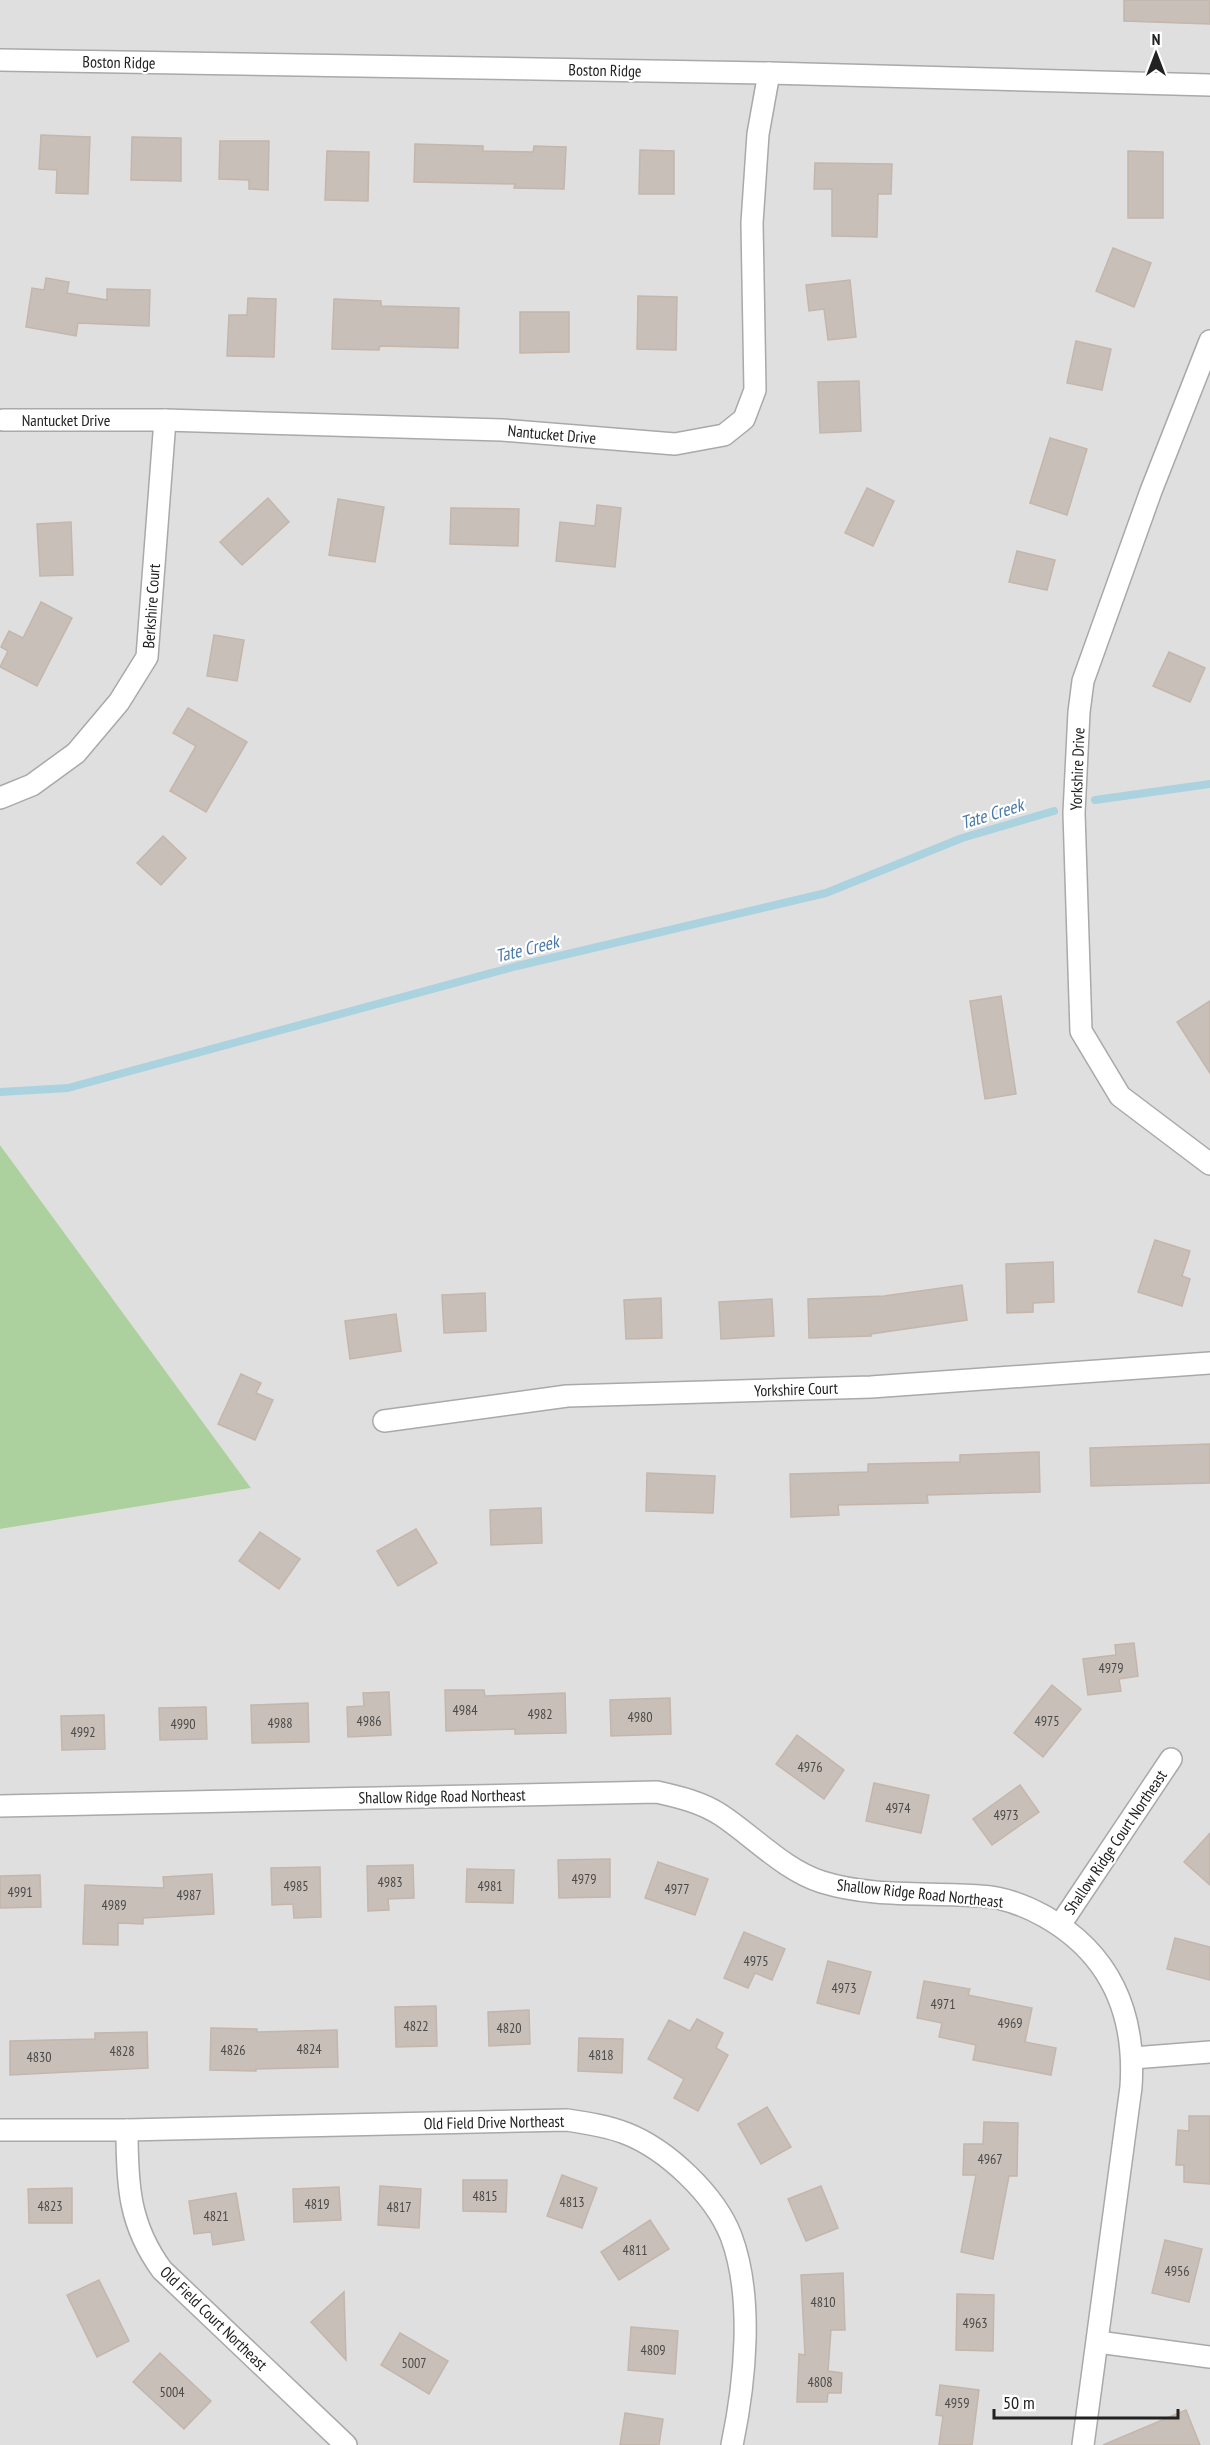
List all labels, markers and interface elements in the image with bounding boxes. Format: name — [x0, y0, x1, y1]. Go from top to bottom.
north arrow — [1126, 24, 1186, 84]
text: N — [1152, 29, 1160, 49]
street label: Boston Ridge — [82, 51, 156, 73]
street label: Boston Ridge — [568, 59, 642, 81]
street label: Nantucket Drive — [22, 410, 110, 430]
street label: Nantucket Drive — [507, 420, 597, 448]
street label: Berkshire Court — [138, 562, 164, 649]
street label: Yorkshire Drive — [1066, 727, 1088, 811]
water label: Tate Creek — [958, 793, 1028, 834]
water label: Tate Creek — [493, 929, 563, 967]
street label: Yorkshire Court — [754, 1378, 839, 1400]
house number: 4979 — [1098, 1659, 1124, 1677]
house number: 4984 — [452, 1701, 478, 1719]
house number: 4982 — [527, 1705, 553, 1723]
house number: 4980 — [627, 1708, 653, 1726]
house number: 4986 — [356, 1712, 382, 1730]
house number: 4975 — [1034, 1712, 1060, 1730]
house number: 4988 — [267, 1714, 293, 1732]
house number: 4990 — [170, 1715, 196, 1733]
house number: 4992 — [70, 1723, 96, 1741]
house number: 4976 — [797, 1758, 823, 1776]
street label: Shallow Ridge Court Northeast — [1059, 1765, 1171, 1918]
street label: Shallow Ridge Road Northeast — [358, 1785, 526, 1807]
house number: 4974 — [885, 1799, 911, 1817]
house number: 4973 — [993, 1806, 1019, 1824]
house number: 4979 — [571, 1870, 597, 1888]
house number: 4983 — [377, 1873, 403, 1891]
street label: Shallow Ridge Road Northeast — [836, 1874, 1005, 1912]
house number: 4985 — [283, 1877, 309, 1895]
house number: 4981 — [477, 1877, 503, 1895]
house number: 4977 — [664, 1880, 690, 1898]
house number: 4991 — [7, 1883, 33, 1901]
house number: 4987 — [176, 1886, 202, 1904]
house number: 4989 — [101, 1896, 127, 1914]
house number: 4975 — [743, 1952, 769, 1970]
house number: 4973 — [831, 1979, 857, 1997]
house number: 4971 — [930, 1995, 956, 2013]
house number: 4969 — [997, 2014, 1023, 2032]
house number: 4822 — [403, 2017, 429, 2035]
house number: 4820 — [496, 2019, 522, 2037]
house number: 4824 — [296, 2040, 322, 2058]
house number: 4826 — [220, 2041, 246, 2059]
house number: 4828 — [109, 2042, 135, 2060]
house number: 4818 — [588, 2046, 614, 2064]
house number: 4830 — [26, 2048, 52, 2066]
street label: Old Field Drive Northeast — [424, 2111, 565, 2133]
house number: 4967 — [977, 2150, 1003, 2168]
house number: 4815 — [472, 2187, 498, 2205]
house number: 4813 — [559, 2193, 585, 2211]
house number: 4819 — [304, 2195, 330, 2213]
house number: 4823 — [37, 2197, 63, 2215]
house number: 4817 — [386, 2198, 412, 2216]
house number: 4821 — [203, 2207, 229, 2225]
house number: 4811 — [622, 2241, 648, 2259]
street label: Old Field Court Northeast — [156, 2262, 272, 2375]
house number: 4956 — [1164, 2262, 1190, 2280]
house number: 4810 — [810, 2293, 836, 2311]
house number: 4963 — [962, 2314, 988, 2332]
house number: 4809 — [640, 2341, 666, 2359]
house number: 5007 — [401, 2354, 427, 2372]
house number: 4808 — [807, 2373, 833, 2391]
scale bar — [994, 2382, 1178, 2420]
house number: 5004 — [159, 2383, 185, 2401]
text: 50 m — [1003, 2391, 1035, 2414]
house number: 4959 — [944, 2394, 970, 2412]

